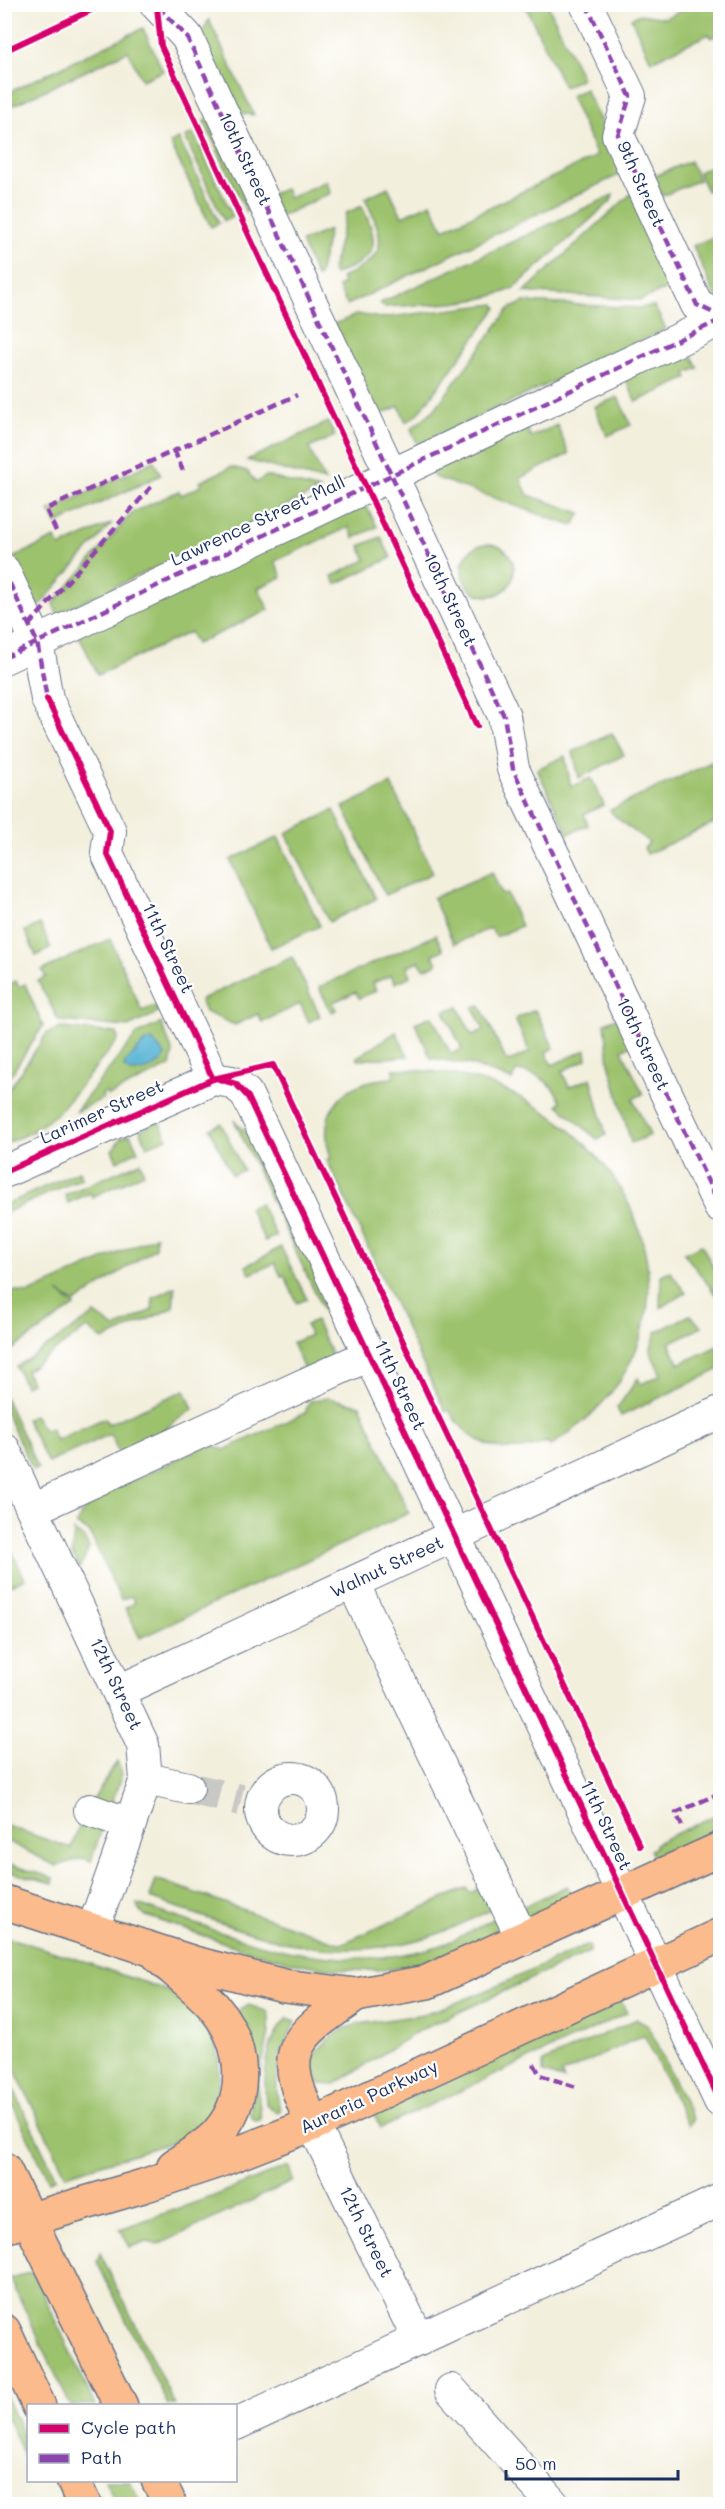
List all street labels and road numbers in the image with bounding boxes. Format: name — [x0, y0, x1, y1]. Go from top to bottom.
street label: 10th Street — [214, 108, 278, 209]
street label: 9th Street — [612, 137, 672, 230]
street label: Lawrence Street Mall — [166, 469, 349, 571]
street label: 10th Street — [419, 549, 483, 650]
street label: 11th Street — [137, 898, 200, 997]
street label: 10th Street — [612, 993, 676, 1094]
street label: Larimer Street — [36, 1073, 167, 1149]
street label: 11th Street — [369, 1335, 432, 1434]
street label: Walnut Street — [326, 1529, 447, 1603]
street label: 12th Street — [85, 1634, 149, 1734]
street label: 11th Street — [575, 1775, 638, 1874]
street label: Auraria Parkway — [296, 2054, 441, 2139]
street label: 12th Street — [334, 2182, 399, 2281]

